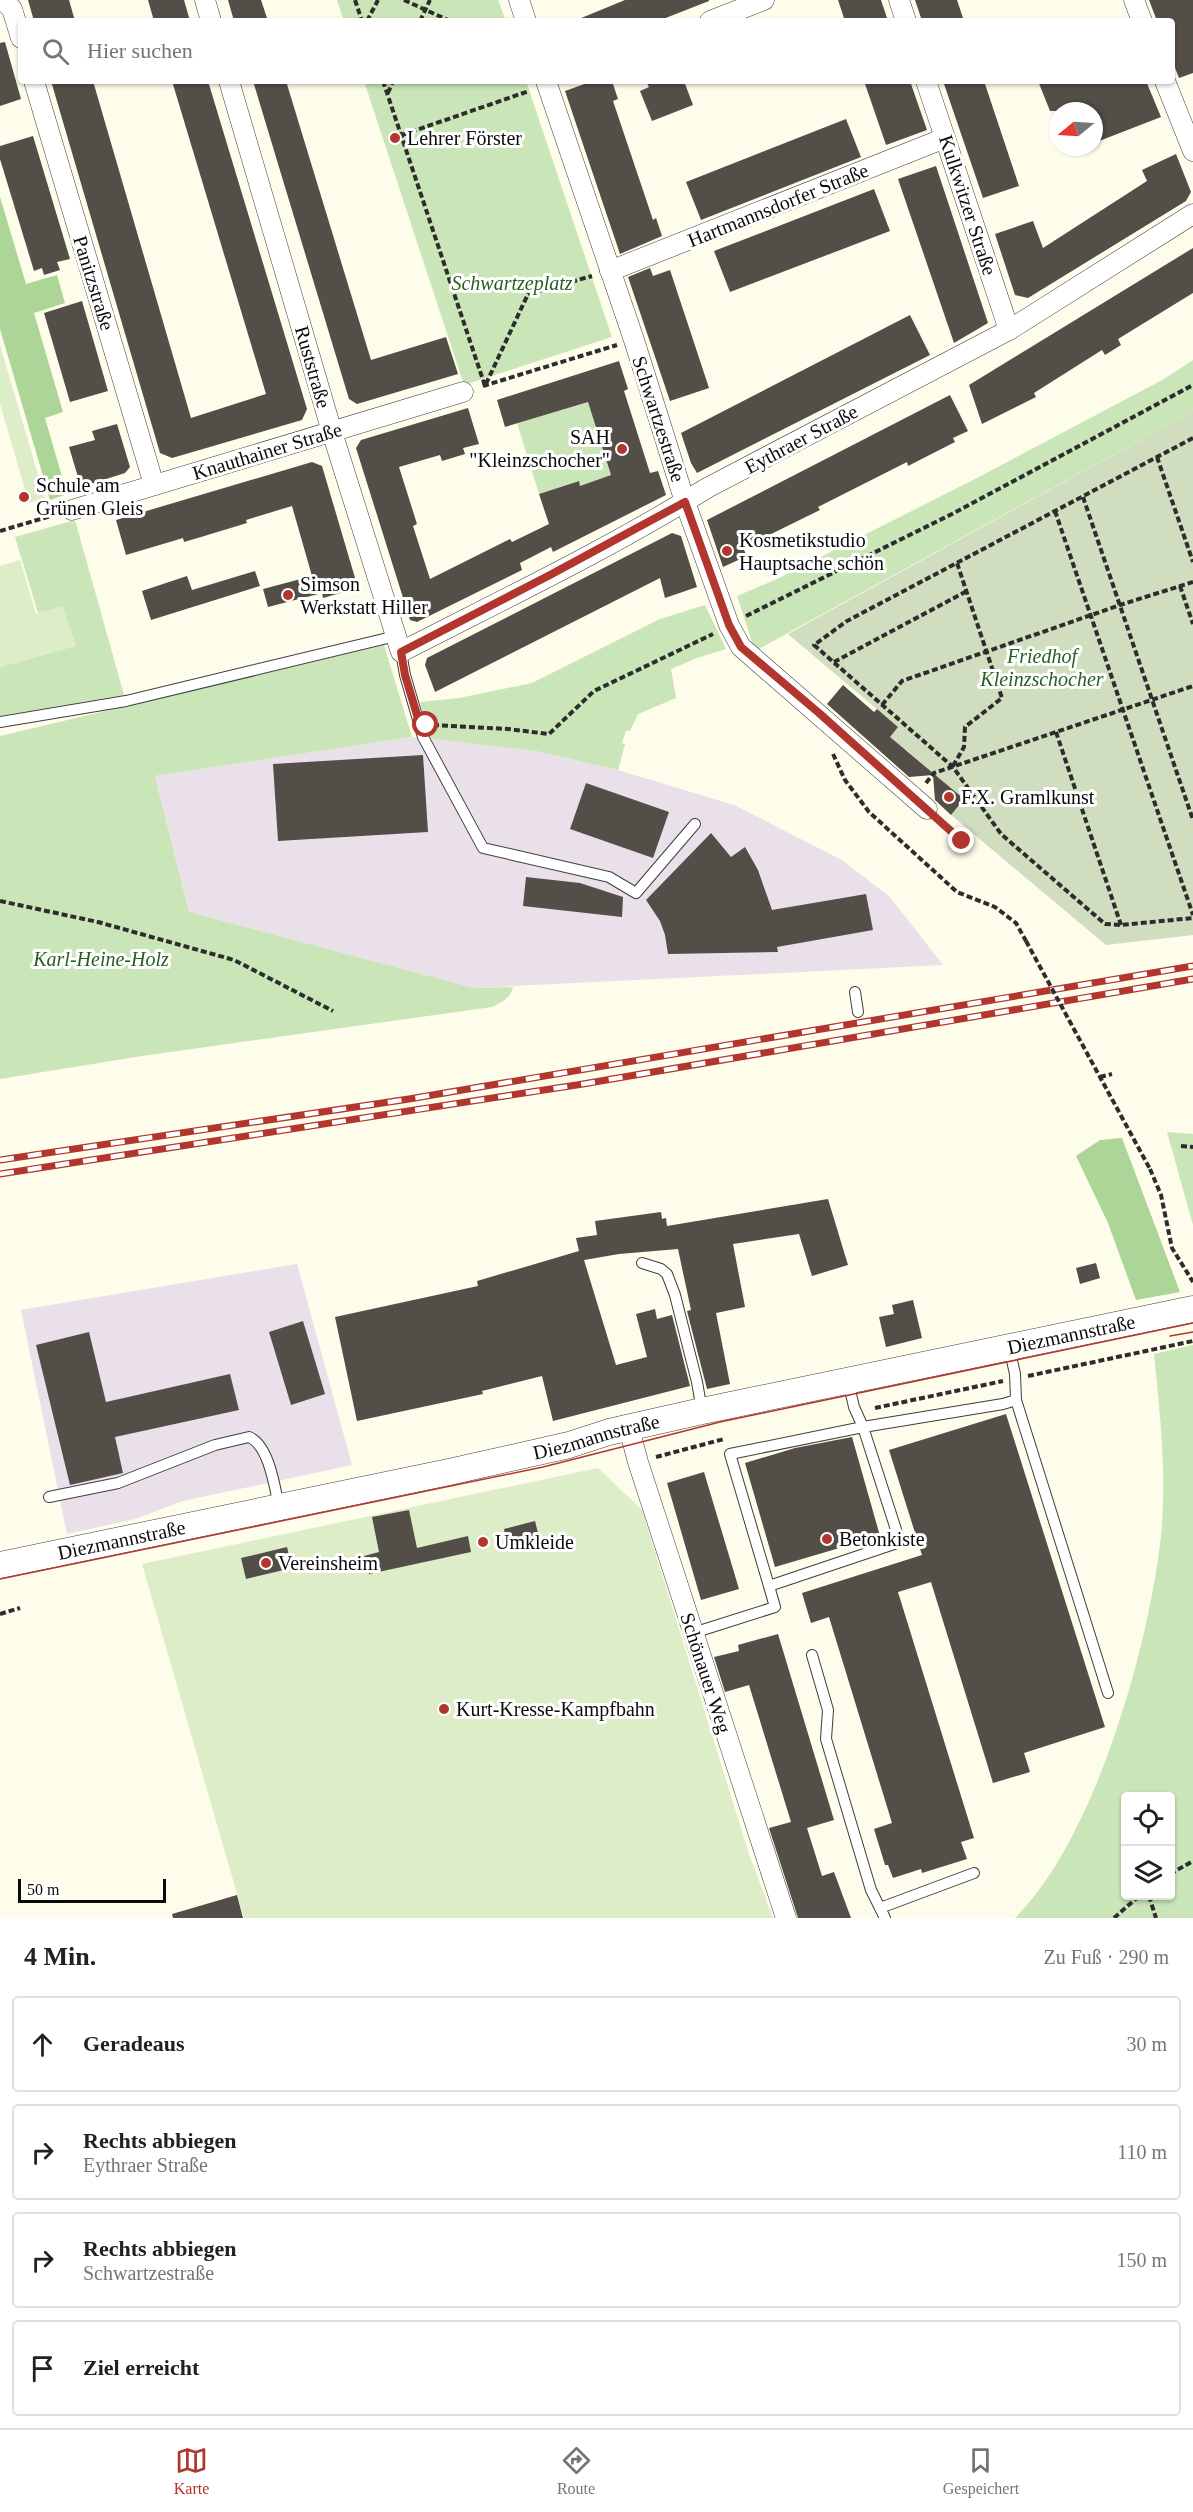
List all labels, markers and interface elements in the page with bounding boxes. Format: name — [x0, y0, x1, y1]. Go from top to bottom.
search box — [18, 18, 1175, 84]
icon: search — [39, 35, 72, 68]
text: Hier suchen — [87, 38, 193, 63]
north arrow — [1049, 102, 1103, 156]
place label: Lehrer Förster — [407, 127, 522, 149]
marker: Lehrer Förster — [388, 131, 402, 145]
street label: Kulkwitzer Straße — [935, 132, 1001, 278]
street label: Hartmannsdorfer Straße — [685, 159, 872, 251]
street label: Panitzstraße — [69, 233, 119, 333]
park label: Schwartzeplatz — [451, 272, 573, 295]
street label: Ruststraße — [291, 323, 335, 411]
street label: Schwartzestraße — [628, 353, 690, 485]
street label: Eythraer Straße — [741, 400, 862, 479]
street label: Knauthainer Straße — [190, 418, 344, 484]
place label: SAH "Kleinzschocher" — [469, 426, 610, 471]
marker: SAH "Kleinzschocher" — [615, 442, 629, 456]
place label: Schule am Grünen Gleis — [36, 474, 143, 519]
marker: Schule am Grünen Gleis — [17, 490, 31, 504]
place label: Kosmetikstudio Hauptsache schön — [739, 529, 884, 575]
marker: Kosmetikstudio Hauptsache schön — [720, 544, 734, 558]
place label: Simson Werkstatt Hiller — [300, 573, 428, 618]
marker: Simson Werkstatt Hiller — [281, 588, 295, 602]
park label: Friedhof Kleinzschocher — [979, 645, 1104, 690]
route start — [412, 711, 438, 737]
place label: F.X. Gramlkunst — [961, 786, 1095, 808]
marker: F.X. Gramlkunst — [942, 790, 956, 804]
route end — [948, 827, 974, 853]
park label: Karl-Heine-Holz — [32, 948, 169, 970]
street label: Diezmannstraße — [1005, 1310, 1137, 1358]
street label: Diezmannstraße — [531, 1410, 662, 1464]
street label: Diezmannstraße — [56, 1516, 187, 1564]
place label: Betonkiste — [839, 1528, 925, 1550]
place label: Umkleide — [495, 1531, 574, 1553]
marker: Betonkiste — [820, 1532, 834, 1546]
marker: Umkleide — [476, 1535, 490, 1549]
place label: Vereinsheim — [278, 1552, 378, 1574]
marker: Vereinsheim — [259, 1556, 273, 1570]
street label: Schönauer Weg — [675, 1610, 736, 1736]
place label: Kurt-Kresse-Kampfbahn — [456, 1698, 655, 1721]
marker: Kurt-Kresse-Kampfbahn — [437, 1702, 451, 1716]
map controls — [1121, 1792, 1175, 1900]
button: locate — [1121, 1792, 1175, 1846]
button: layers — [1121, 1846, 1175, 1900]
scale bar — [18, 1876, 166, 1904]
text: 50 m — [27, 1881, 59, 1898]
text: 4 Min. — [24, 1942, 96, 1971]
text: Zu Fuß · 290 m — [1043, 1946, 1169, 1968]
icon: ahead — [26, 2028, 59, 2061]
text: Geradeaus — [83, 2031, 184, 2056]
text: 30 m — [1126, 2033, 1167, 2055]
text: Rechts abbiegen — [83, 2128, 236, 2153]
icon: right — [26, 2136, 59, 2169]
text: 110 m — [1117, 2141, 1167, 2163]
text: Eythraer Straße — [83, 2154, 208, 2176]
text: Rechts abbiegen — [83, 2236, 236, 2261]
icon: right — [26, 2244, 59, 2277]
text: 150 m — [1116, 2249, 1167, 2271]
text: Schwartzestraße — [83, 2262, 214, 2284]
icon: arrive — [26, 2352, 59, 2385]
text: Ziel erreicht — [83, 2355, 199, 2380]
tab: Karte — [174, 2444, 209, 2498]
tab: Route — [557, 2444, 595, 2498]
tab: Gespeichert — [943, 2444, 1019, 2498]

